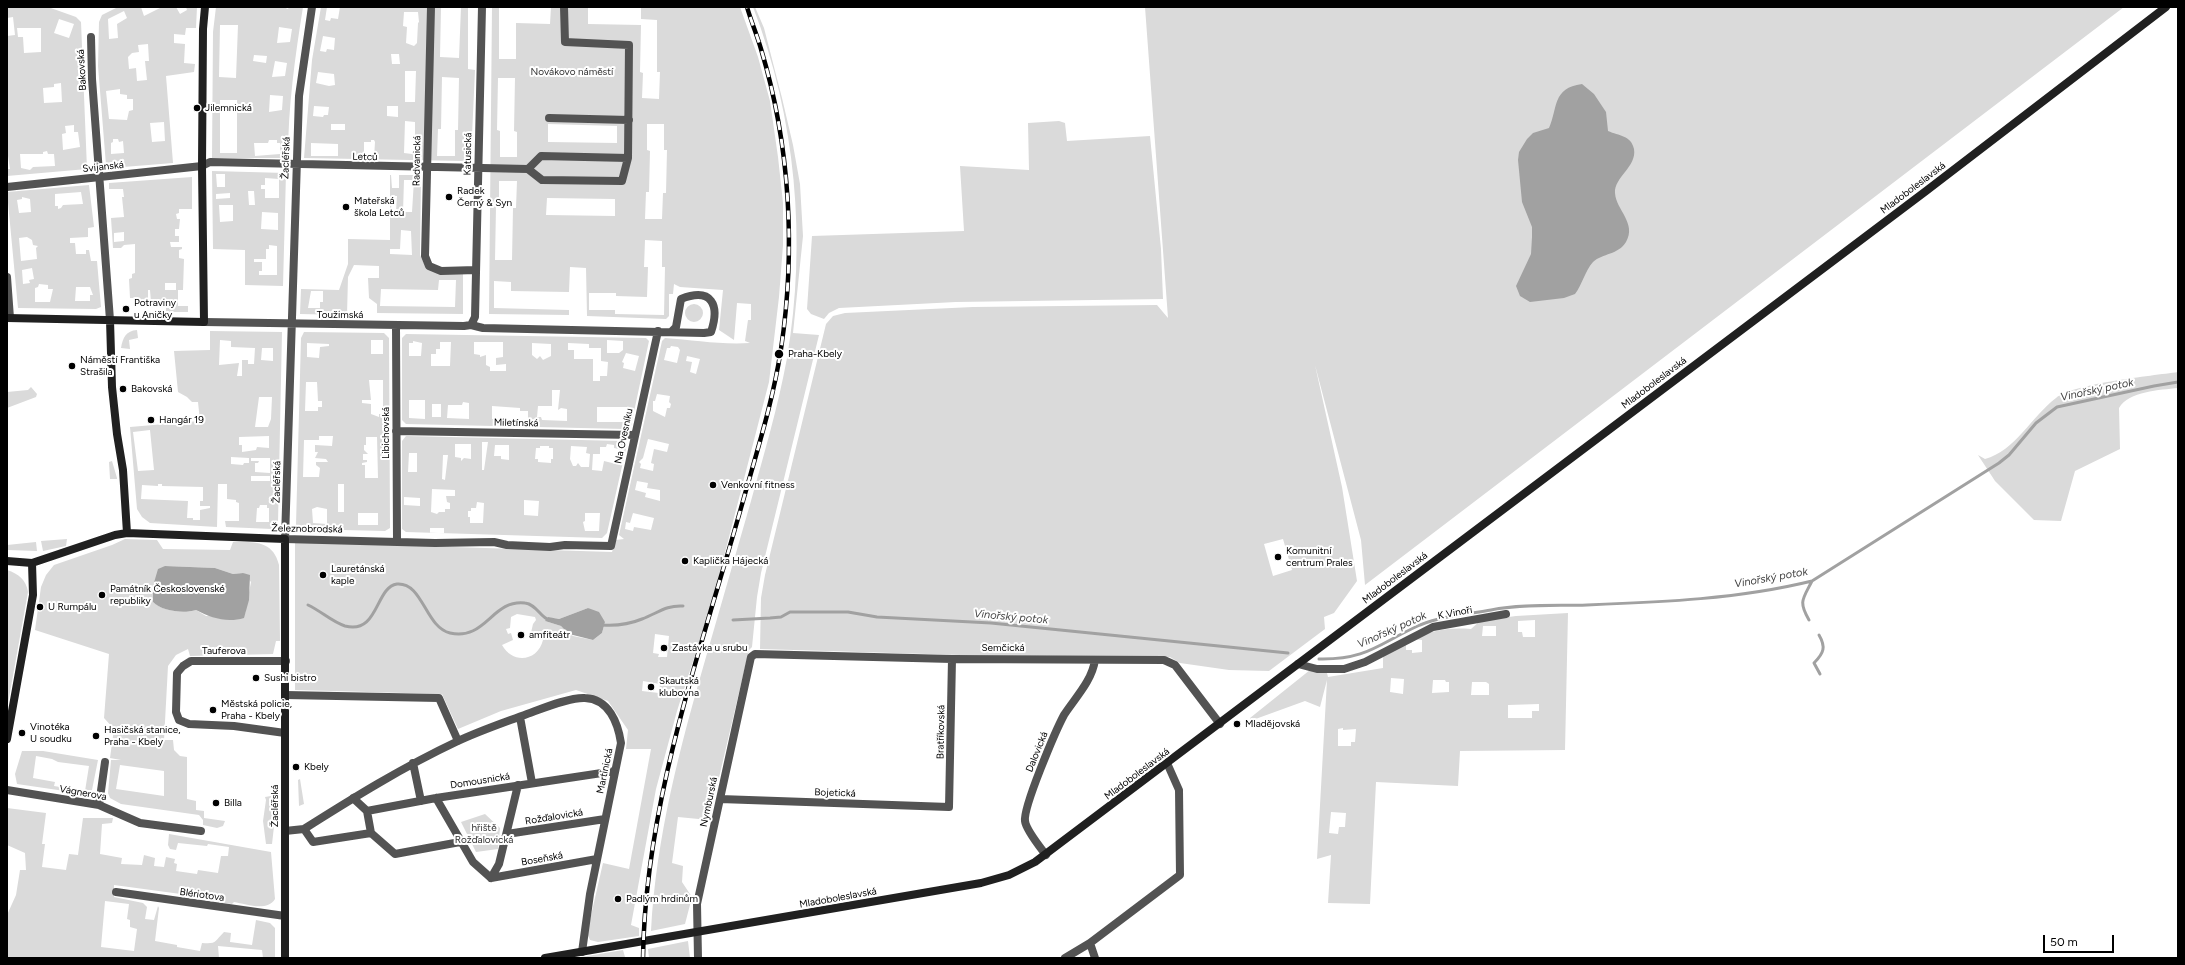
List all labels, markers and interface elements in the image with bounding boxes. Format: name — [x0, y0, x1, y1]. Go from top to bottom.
street label: Bakovská — [75, 49, 89, 91]
park label: Novákovo náměstí — [531, 66, 613, 78]
place label: Jilemnická — [205, 102, 252, 114]
marker: Jilemnická — [192, 103, 202, 113]
street label: Katusická — [462, 133, 474, 175]
street label: Radvanická — [411, 136, 423, 186]
street label: Žacléřská — [279, 137, 293, 179]
street label: Letců — [352, 151, 378, 163]
street label: Svijanská — [82, 159, 124, 175]
street label: Mladoboleslavská — [1878, 160, 1948, 216]
place label: Radek Černý & Syn — [457, 185, 512, 208]
marker: Radek Černý & Syn — [444, 192, 454, 202]
place label: Mateřská škola Letců — [354, 195, 404, 218]
marker: Mateřská škola Letců — [341, 202, 351, 212]
place label: Potraviny u Aničky — [134, 297, 176, 320]
marker: Potraviny u Aničky — [121, 304, 131, 314]
street label: Toužimská — [317, 309, 363, 321]
marker: Praha-Kbely — [773, 348, 785, 360]
place label: Praha-Kbely — [788, 348, 842, 360]
place label: Náměstí Františka Strašila — [80, 354, 160, 378]
street label: Mladoboleslavská — [1619, 355, 1689, 411]
marker: Náměstí Františka Strašila — [67, 361, 77, 371]
water label: Vinořský potok — [2059, 376, 2135, 404]
place label: Bakovská — [131, 383, 172, 395]
marker: Bakovská — [118, 384, 128, 394]
street label: Libichovská — [380, 407, 392, 459]
street label: Na Ovesníku — [612, 407, 636, 465]
place label: Hangár 19 — [159, 414, 204, 426]
marker: Hangár 19 — [146, 415, 156, 425]
street label: Miletínská — [494, 417, 538, 429]
street label: Žacléřská — [271, 461, 283, 503]
place label: Venkovní fitness — [721, 479, 795, 491]
marker: Venkovní fitness — [708, 480, 718, 490]
street label: Železnobrodská — [271, 522, 343, 536]
place label: Komunitní centrum Prales — [1286, 545, 1353, 568]
street label: Mladoboleslavská — [1360, 550, 1430, 606]
marker: Komunitní centrum Prales — [1273, 552, 1283, 562]
place label: Kaplička Hájecká — [693, 555, 768, 567]
marker: Kaplička Hájecká — [680, 556, 690, 566]
place label: Lauretánská kaple — [331, 563, 385, 586]
water label: Vinořský potok — [1733, 565, 1809, 591]
marker: Lauretánská kaple — [318, 570, 328, 580]
place label: Památník Československé republiky — [110, 583, 225, 606]
marker: Památník Československé republiky — [97, 590, 107, 600]
place label: U Rumpálu — [48, 601, 97, 613]
marker: U Rumpálu — [35, 602, 45, 612]
street label: K Vinoři — [1437, 604, 1473, 622]
water label: Vinořský potok — [973, 607, 1049, 627]
water label: Vinořský potok — [1355, 609, 1429, 651]
place label: amfiteátr — [529, 629, 570, 641]
marker: amfiteátr — [516, 630, 526, 640]
place label: Zastávka u srubu — [672, 642, 748, 654]
street label: Semčická — [981, 642, 1025, 654]
marker: Zastávka u srubu — [659, 643, 669, 653]
street label: Tauferova — [202, 645, 246, 657]
place label: Sushi bistro — [264, 672, 317, 684]
marker: Sushi bistro — [251, 673, 261, 683]
place label: Skautská klubovna — [659, 675, 699, 698]
marker: Skautská klubovna — [646, 682, 656, 692]
place label: Městská policie, Praha - Kbely — [221, 698, 292, 722]
marker: Městská policie, Praha - Kbely — [208, 705, 218, 715]
street label: Bratříkovská — [935, 705, 947, 759]
place label: Mladějovská — [1245, 718, 1300, 730]
marker: Mladějovská — [1232, 719, 1242, 729]
place label: Vinotéka U soudku — [30, 721, 72, 744]
place label: Hasičská stanice, Praha - Kbely — [104, 724, 181, 748]
marker: Vinotéka U soudku — [17, 728, 27, 738]
street label: Dalovická — [1023, 730, 1051, 774]
marker: Hasičská stanice, Praha - Kbely — [91, 731, 101, 741]
street label: Mladoboleslavská — [1102, 746, 1172, 802]
street label: Martinická — [594, 747, 616, 795]
place label: Kbely — [304, 761, 329, 773]
marker: Kbely — [291, 762, 301, 772]
street label: Domousnická — [449, 770, 511, 792]
street label: Nymburská — [698, 776, 720, 828]
street label: Vágnerova — [58, 783, 108, 803]
street label: Žacléřská — [269, 785, 281, 827]
street label: Bojetická — [814, 786, 856, 800]
place label: Billa — [224, 797, 242, 809]
marker: Billa — [211, 798, 221, 808]
street label: Rožďalovická — [524, 806, 584, 828]
park label: hřiště Rožďalovická — [455, 822, 513, 846]
street label: Boseňská — [520, 849, 564, 869]
street label: Mladoboleslavská — [798, 885, 878, 911]
street label: Blériotova — [179, 886, 225, 904]
place label: Padlým hrdinům — [626, 893, 698, 905]
marker: Padlým hrdinům — [613, 894, 623, 904]
scale bar — [2045, 927, 2116, 953]
text: 50 m — [2050, 935, 2078, 949]

